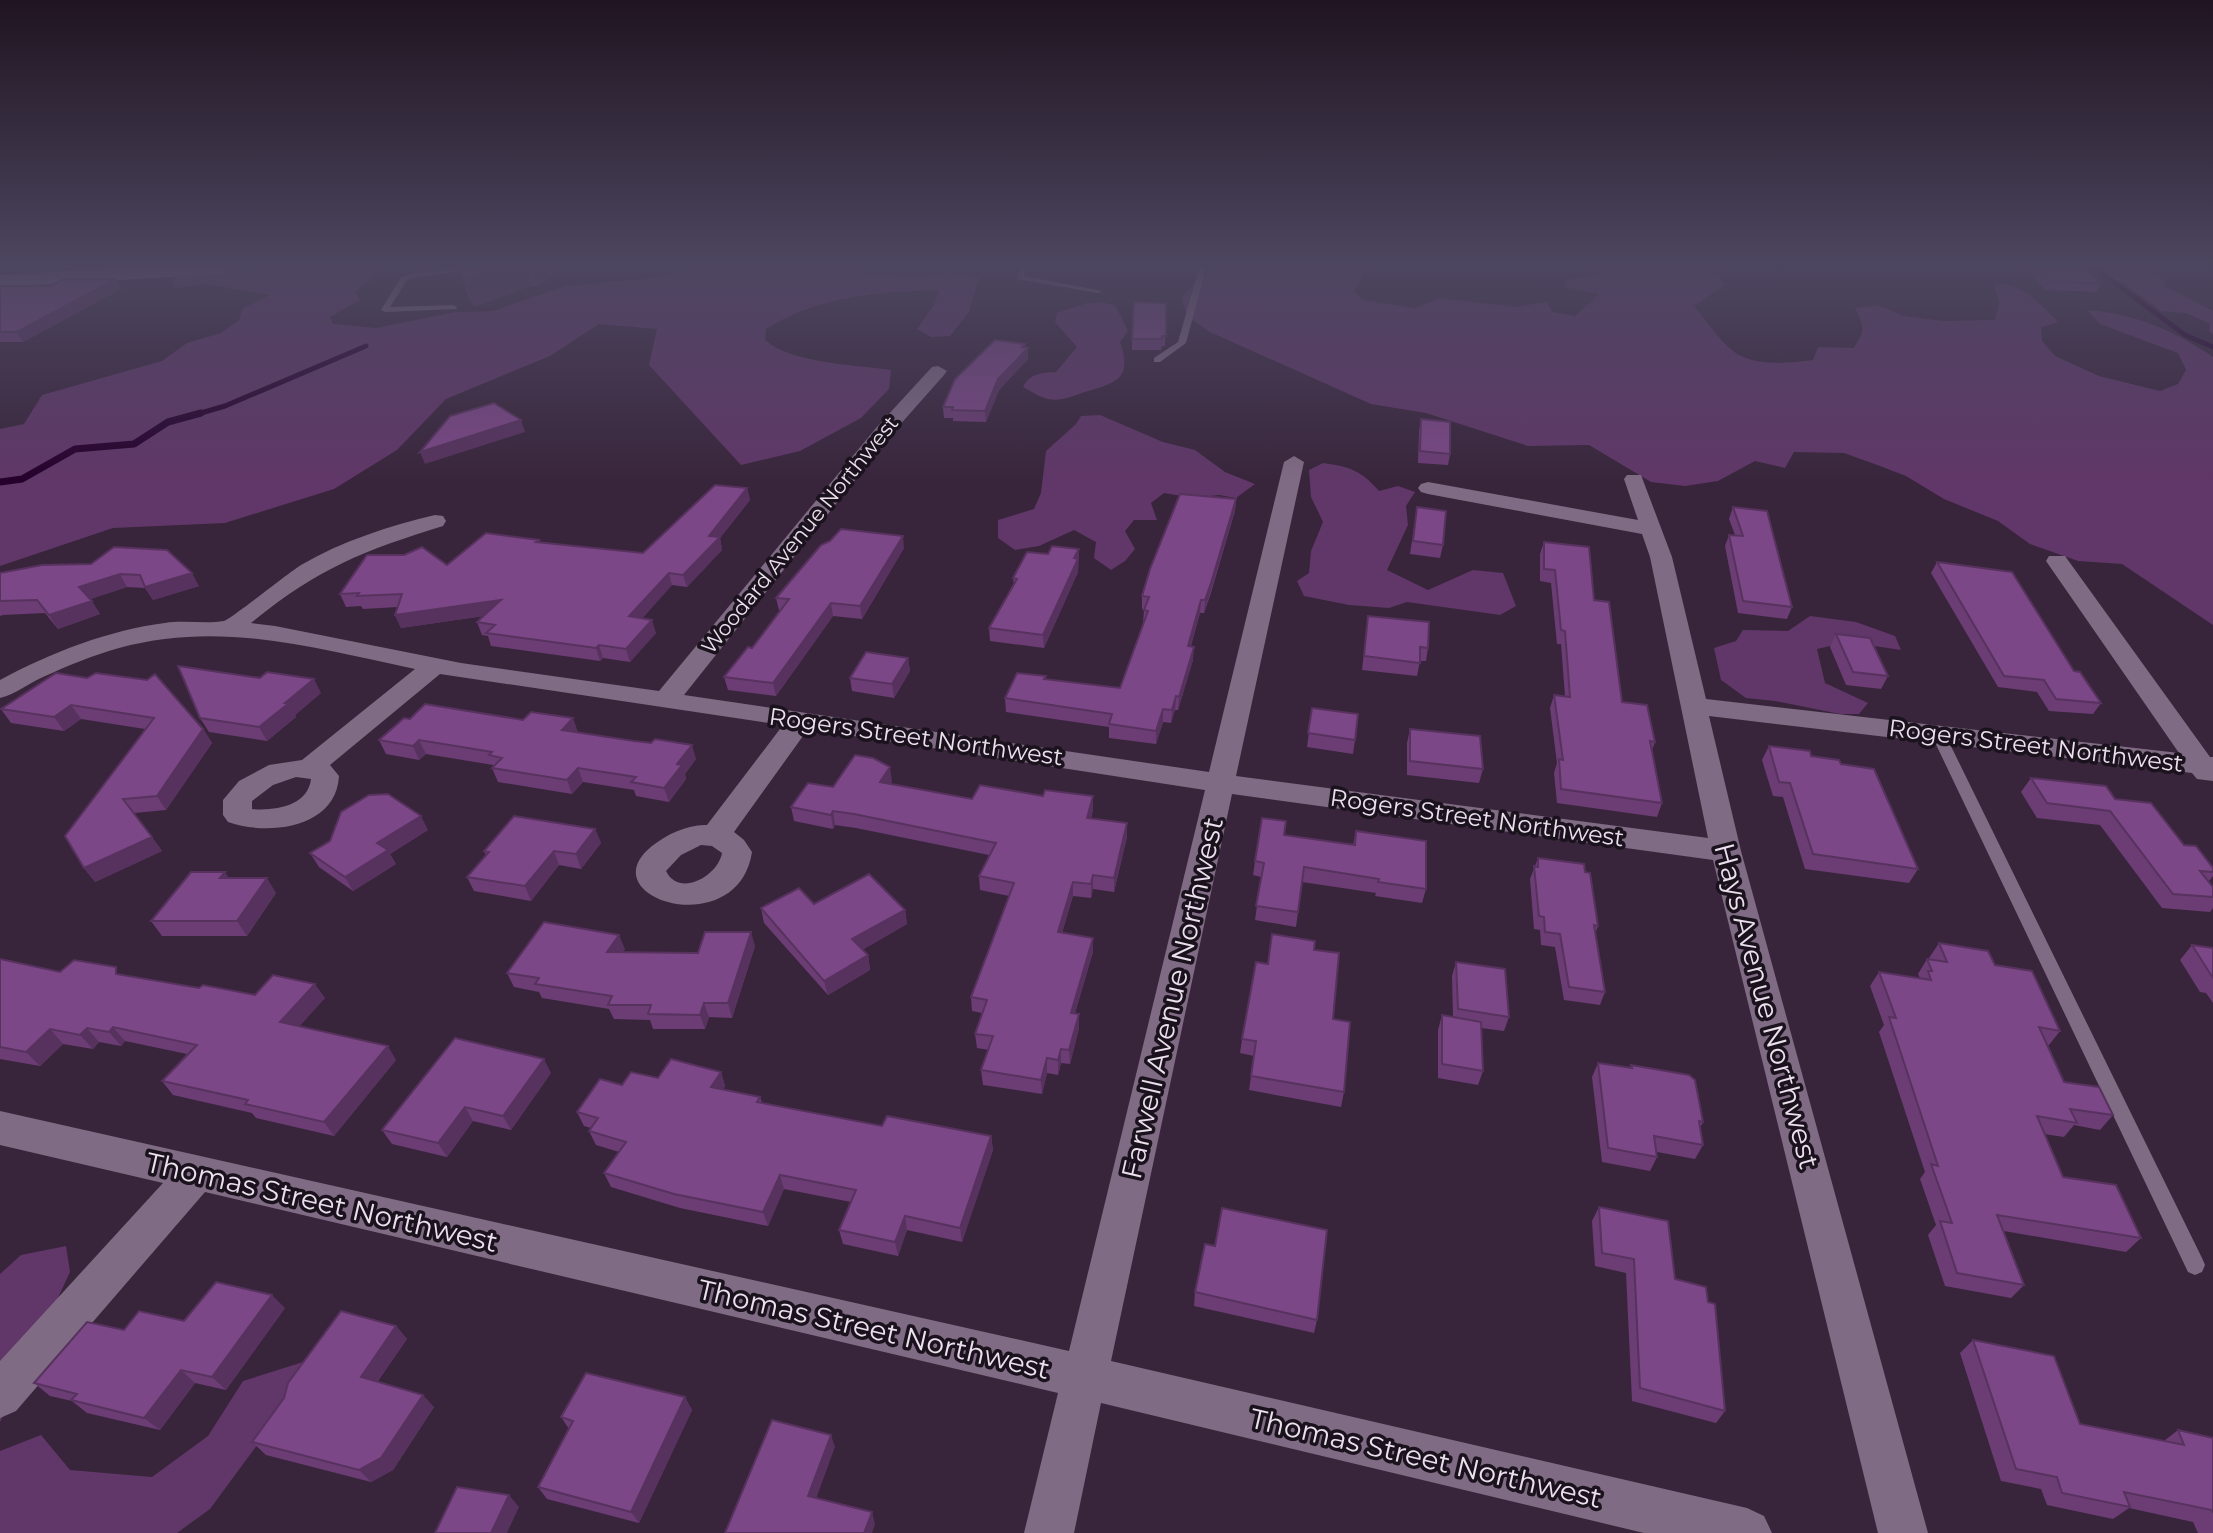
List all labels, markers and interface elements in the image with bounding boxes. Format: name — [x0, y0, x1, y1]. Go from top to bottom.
street label: Woodard Avenue Northwest — [696, 411, 903, 659]
street label: Rogers Street Northwest — [767, 701, 1065, 772]
street label: Rogers Street Northwest — [1887, 713, 2185, 778]
street label: Rogers Street Northwest — [1328, 782, 1626, 853]
street label: Farwell Avenue Northwest — [1114, 814, 1230, 1182]
street label: Hays Avenue Northwest — [1707, 839, 1827, 1173]
street label: Thomas Street Northwest — [143, 1145, 501, 1259]
street label: Thomas Street Northwest — [695, 1272, 1053, 1386]
street label: Thomas Street Northwest — [1247, 1401, 1605, 1515]

